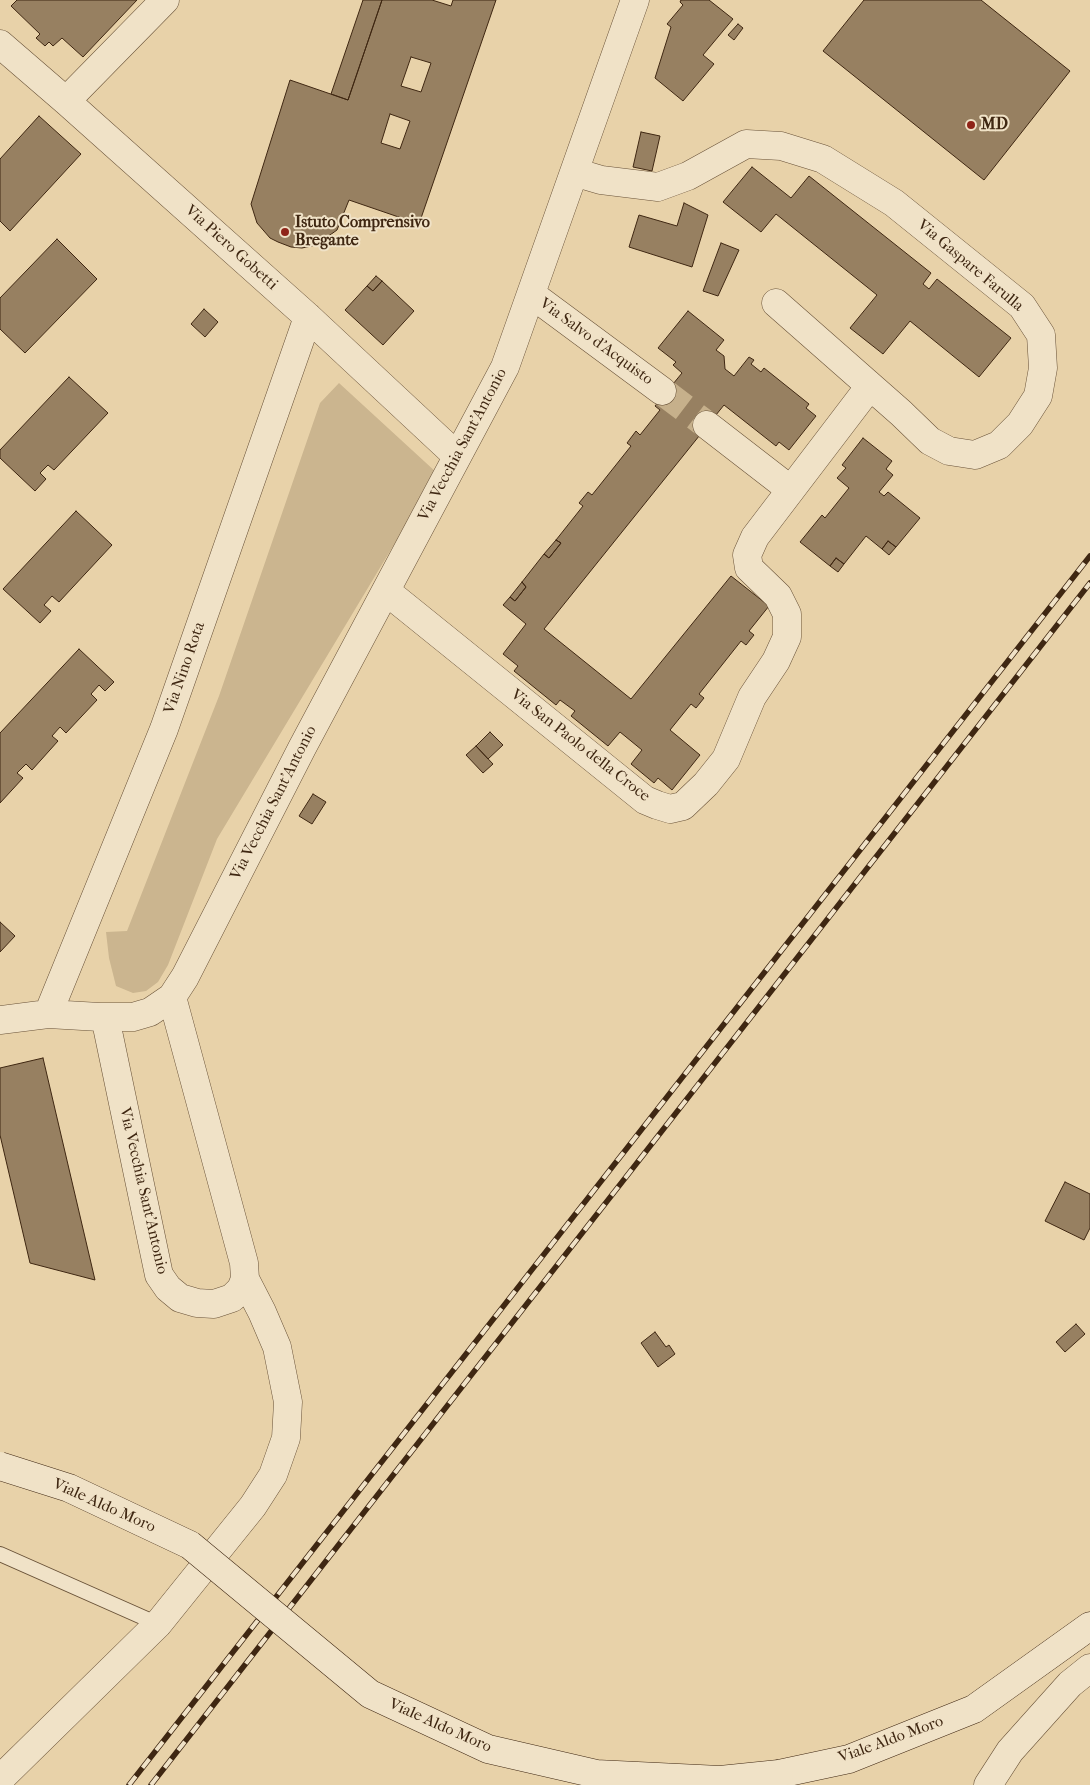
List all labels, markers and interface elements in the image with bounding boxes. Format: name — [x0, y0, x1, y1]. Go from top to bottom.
place label: MD — [981, 115, 1008, 135]
marker: MD — [965, 119, 977, 131]
street label: Via Piero Gobetti — [181, 201, 281, 295]
place label: Istuto Comprensivo Bregante — [295, 213, 430, 251]
street label: Via Gaspare Farulla — [913, 216, 1027, 316]
marker: Istuto Comprensivo Bregante — [279, 226, 291, 238]
street label: Via Salvo d'Acquisto — [535, 294, 657, 390]
street label: Via Vecchia Sant'Antonio — [415, 365, 511, 525]
street label: Via Nino Rota — [160, 620, 210, 716]
street label: Via San Paolo della Croce — [506, 686, 654, 806]
street label: Via Vecchia Sant'Antonio — [227, 723, 321, 883]
street label: Via Vecchia Sant'Antonio — [114, 1106, 172, 1276]
street label: Viale Aldo Moro — [50, 1475, 158, 1537]
street label: Viale Aldo Moro — [386, 1695, 494, 1757]
street label: Viale Aldo Moro — [836, 1712, 946, 1768]

